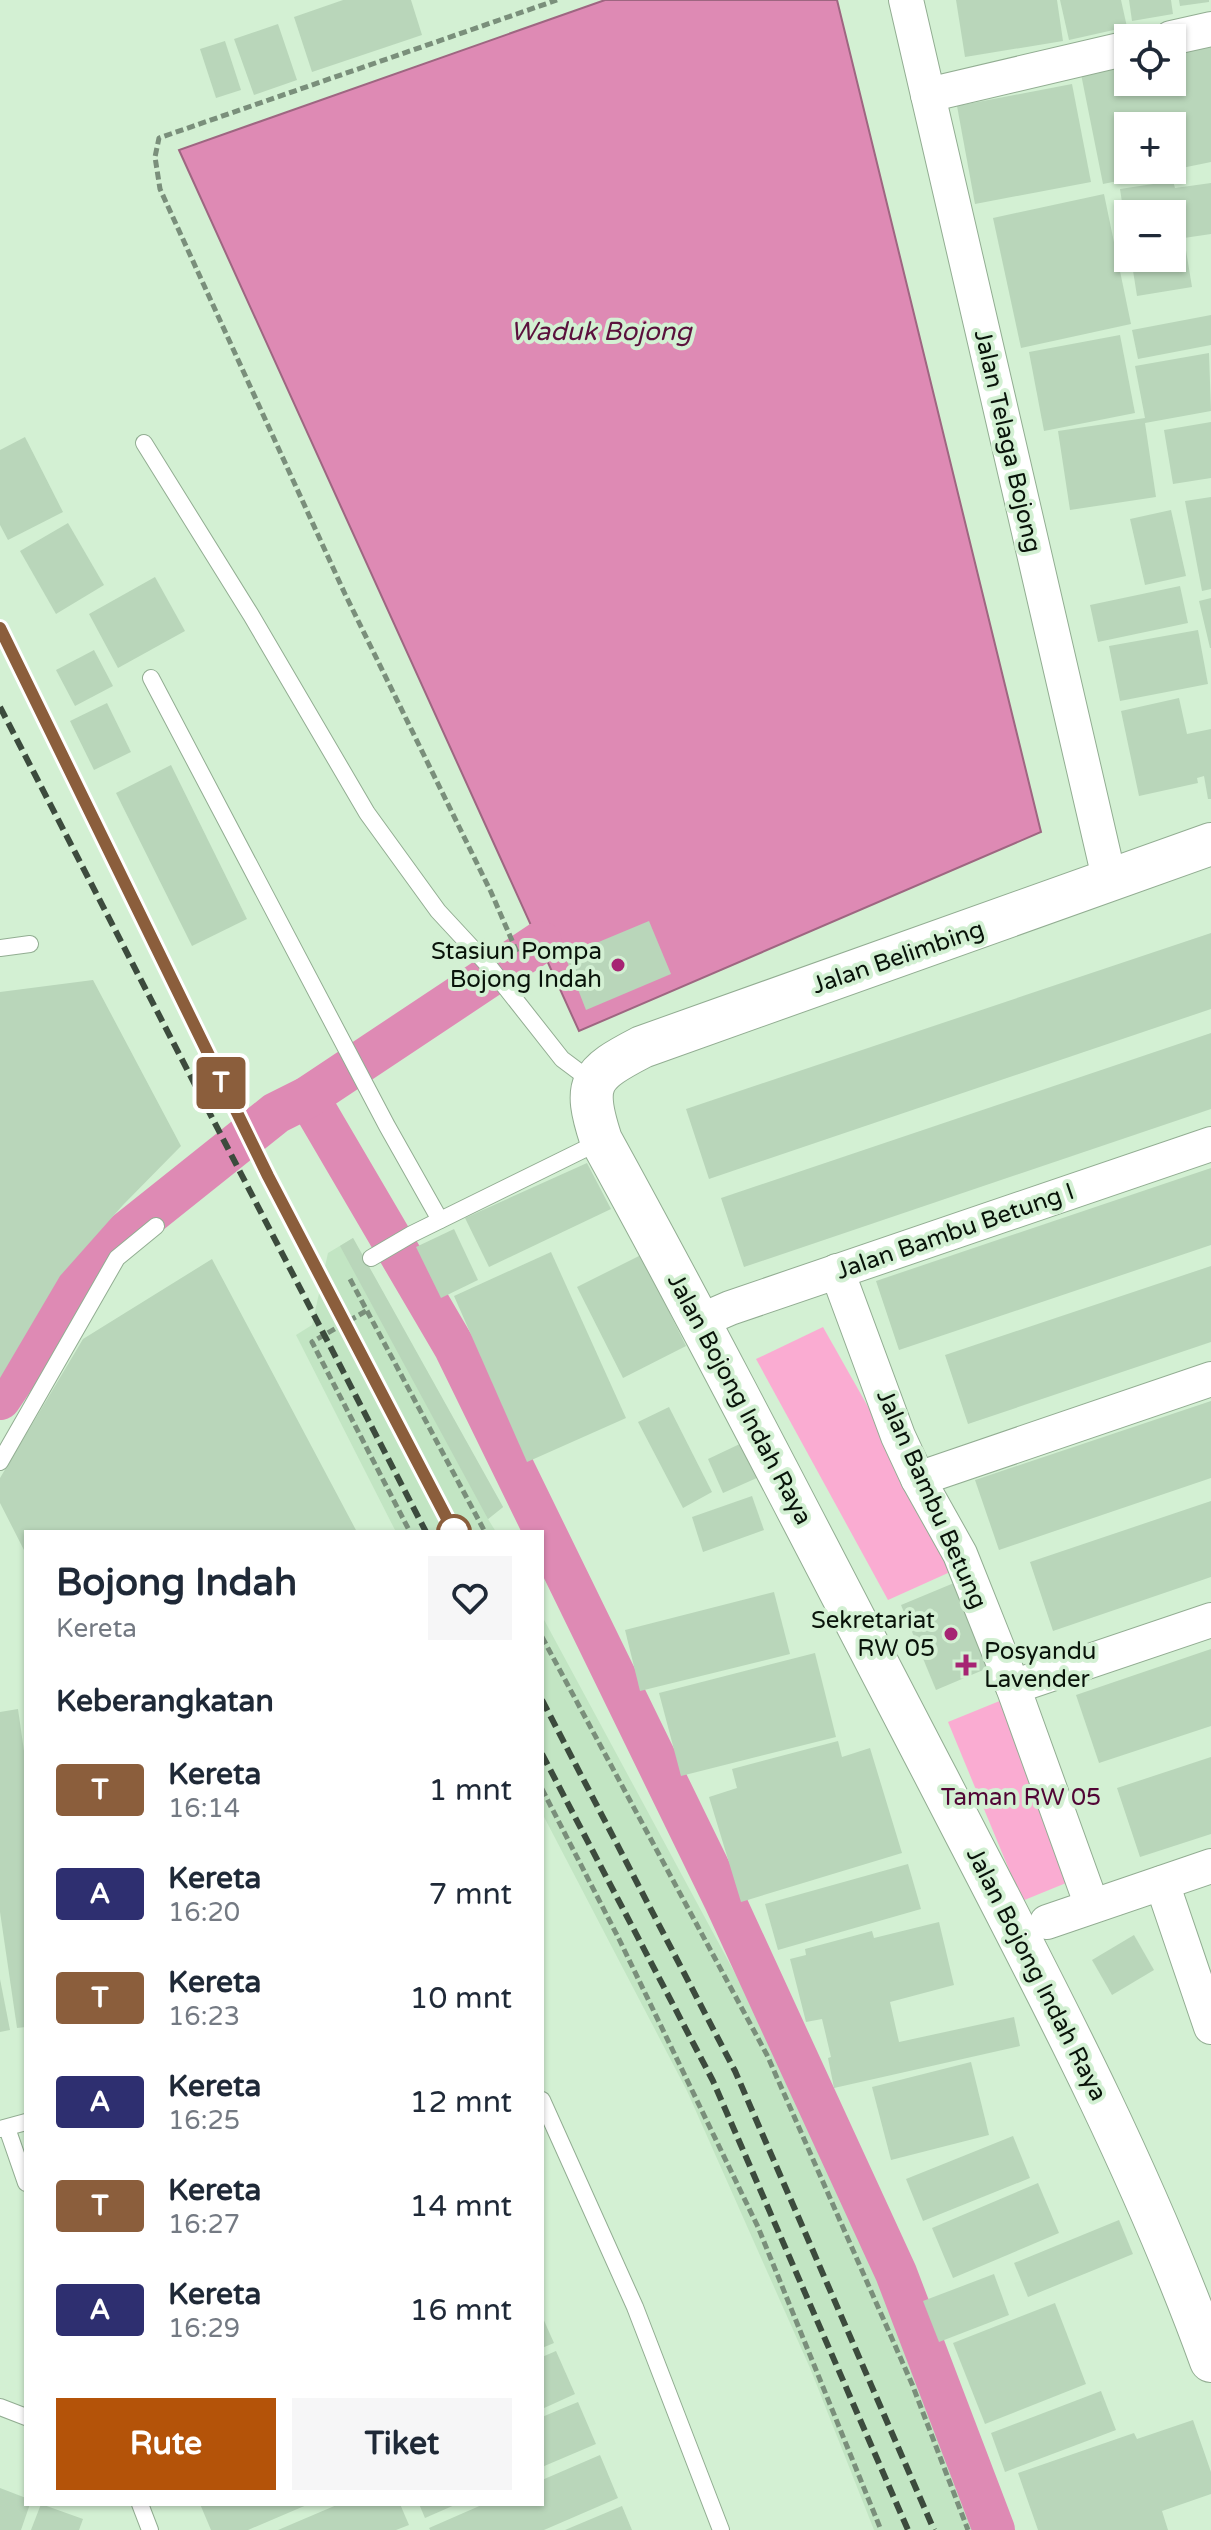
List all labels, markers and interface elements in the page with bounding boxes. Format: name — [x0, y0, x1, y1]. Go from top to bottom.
map controls — [1114, 24, 1186, 272]
button: locate — [1114, 24, 1186, 96]
button: + — [1114, 112, 1186, 184]
button: − — [1114, 200, 1186, 272]
water label: Waduk Bojong — [510, 316, 693, 347]
street label: Jalan Telaga Bojong — [968, 327, 1047, 555]
street label: Jalan Belimbing — [808, 914, 988, 1000]
place label: Stasiun Pompa Bojong Indah — [431, 937, 602, 994]
marker: Stasiun Pompa Bojong Indah — [609, 956, 627, 974]
line badge: T — [195, 1057, 247, 1109]
text: T — [212, 1066, 230, 1100]
street label: Jalan Bambu Betung I — [832, 1177, 1078, 1286]
street label: Jalan Bojong Indah Raya — [661, 1269, 818, 1530]
street label: Jalan Bambu Betung — [870, 1385, 993, 1613]
unlabelled marker — [437, 1515, 471, 1549]
button: heart — [428, 1556, 512, 1640]
text: Bojong Indah — [56, 1560, 297, 1606]
place label: Sekretariat RW 05 — [811, 1606, 935, 1663]
text: Kereta — [56, 1613, 137, 1644]
marker: Sekretariat RW 05 — [942, 1625, 960, 1643]
place label: Posyandu Lavender — [984, 1637, 1096, 1694]
marker: Posyandu Lavender — [955, 1654, 977, 1676]
text: Keberangkatan — [56, 1683, 274, 1720]
text: Kereta — [168, 1756, 261, 1793]
text: 1 mnt — [428, 1772, 512, 1809]
text: T — [91, 1773, 109, 1807]
park label: Taman RW 05 — [941, 1783, 1101, 1812]
text: 16:14 — [168, 1793, 240, 1824]
street label: Jalan Bojong Indah Raya — [960, 1843, 1113, 2106]
text: Kereta — [168, 1860, 261, 1897]
text: 7 mnt — [428, 1876, 512, 1913]
text: A — [90, 1877, 110, 1911]
text: 16:20 — [168, 1897, 240, 1928]
text: Kereta — [168, 1964, 261, 2001]
text: 10 mnt — [410, 1980, 512, 2017]
text: T — [91, 1981, 109, 2015]
text: 16:23 — [168, 2001, 240, 2032]
text: Kereta — [168, 2068, 261, 2105]
text: 12 mnt — [410, 2084, 512, 2121]
text: A — [90, 2085, 110, 2119]
text: 16:25 — [168, 2105, 240, 2136]
text: Kereta — [168, 2172, 261, 2209]
text: 14 mnt — [410, 2188, 512, 2225]
text: T — [91, 2189, 109, 2223]
text: 16:27 — [168, 2209, 240, 2240]
text: Kereta — [168, 2276, 261, 2313]
text: 16 mnt — [410, 2292, 512, 2329]
text: A — [90, 2293, 110, 2327]
text: 16:29 — [168, 2313, 240, 2344]
button: Rute — [56, 2398, 276, 2490]
button: Tiket — [292, 2398, 512, 2490]

